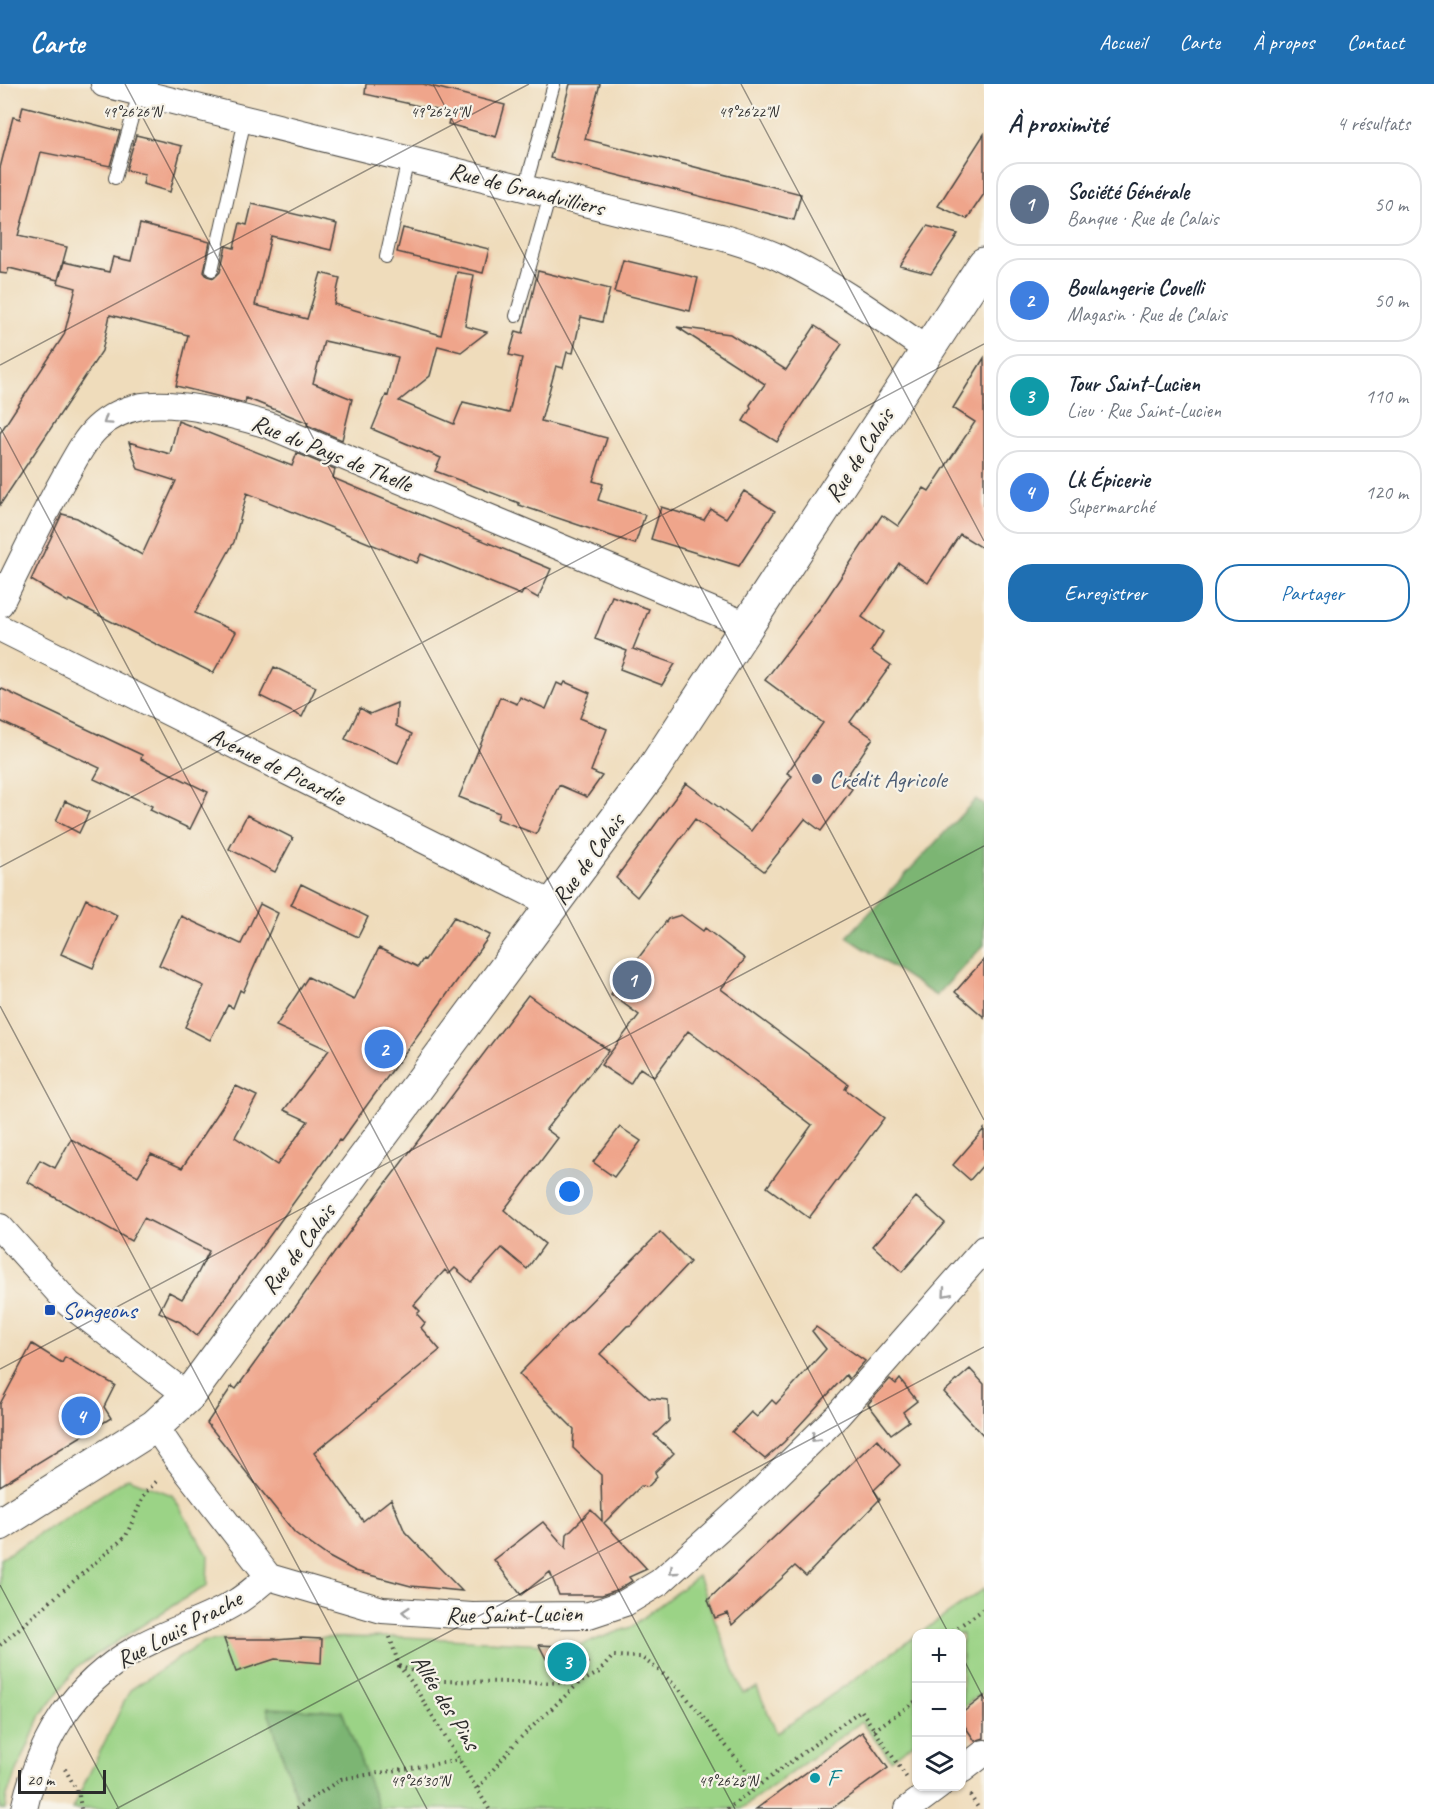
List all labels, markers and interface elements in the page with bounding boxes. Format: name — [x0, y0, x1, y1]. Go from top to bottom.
text: Carte — [30, 25, 85, 60]
text: Accueil — [1099, 29, 1147, 55]
text: Carte — [1180, 29, 1220, 55]
text: À propos — [1253, 29, 1314, 55]
text: Contact — [1347, 29, 1404, 55]
text: 49°26'26"N — [102, 103, 165, 122]
text: 49°26'24"N — [410, 103, 473, 122]
text: 49°26'22"N — [718, 103, 781, 122]
text: À proximité — [1008, 107, 1107, 140]
text: 4 résultats — [1337, 111, 1410, 136]
street label: Rue de Grandvilliers — [447, 155, 609, 223]
text: Société Générale — [1067, 178, 1189, 206]
text: 1 — [1025, 192, 1034, 217]
text: 50 m — [1374, 192, 1408, 217]
text: Banque · Rue de Calais — [1067, 206, 1218, 231]
text: Boulangerie Covelli — [1067, 274, 1203, 302]
text: 2 — [1025, 288, 1034, 313]
text: 50 m — [1374, 288, 1408, 313]
text: Magasin · Rue de Calais — [1067, 302, 1226, 327]
text: Tour Saint-Lucien — [1067, 370, 1200, 398]
text: 3 — [1025, 384, 1034, 409]
text: 110 m — [1365, 384, 1408, 409]
text: Lieu · Rue Saint-Lucien — [1067, 398, 1221, 423]
street label: Rue de Calais — [818, 401, 901, 508]
street label: Rue du Pays de Thelle — [247, 407, 419, 500]
one-way arrow — [102, 414, 113, 425]
text: Lk Épicerie — [1067, 466, 1150, 494]
text: 4 — [1025, 480, 1034, 505]
text: 120 m — [1365, 480, 1408, 505]
text: Supermarché — [1067, 494, 1154, 519]
button: Enregistrer — [1008, 564, 1203, 622]
button: Partager — [1215, 564, 1410, 622]
street label: Avenue de Picardie — [204, 720, 352, 813]
place label: Crédit Agricole — [829, 764, 949, 794]
marker: Crédit Agricole — [810, 772, 824, 786]
street label: Rue de Calais — [545, 806, 632, 911]
pin: 1 — [612, 958, 652, 1002]
pin: 2 — [364, 1026, 404, 1072]
your location — [555, 1177, 584, 1206]
street label: Rue de Calais — [254, 1196, 343, 1300]
one-way arrow — [942, 1286, 953, 1297]
place label: Songeons — [62, 1295, 139, 1325]
marker: Songeons — [43, 1303, 57, 1317]
pin: 4 — [62, 1394, 100, 1438]
one-way arrow — [812, 1431, 823, 1442]
one-way arrow — [669, 1564, 680, 1575]
street label: Rue Louis Prache — [111, 1582, 249, 1675]
street label: Rue Saint-Lucien — [445, 1598, 583, 1630]
one-way arrow — [401, 1606, 411, 1619]
map controls — [912, 1629, 966, 1791]
button: + — [912, 1629, 966, 1683]
pin: 3 — [548, 1640, 586, 1684]
street label: Allée des Pins — [405, 1649, 489, 1758]
button: − — [912, 1683, 966, 1737]
button: layers — [912, 1737, 966, 1791]
place label: F — [827, 1763, 843, 1793]
scale bar — [18, 1767, 106, 1794]
text: 20 m — [27, 1770, 54, 1790]
marker: F — [808, 1771, 822, 1785]
text: 49°26'30"N — [390, 1772, 453, 1791]
text: 49°26'28"N — [698, 1772, 761, 1791]

